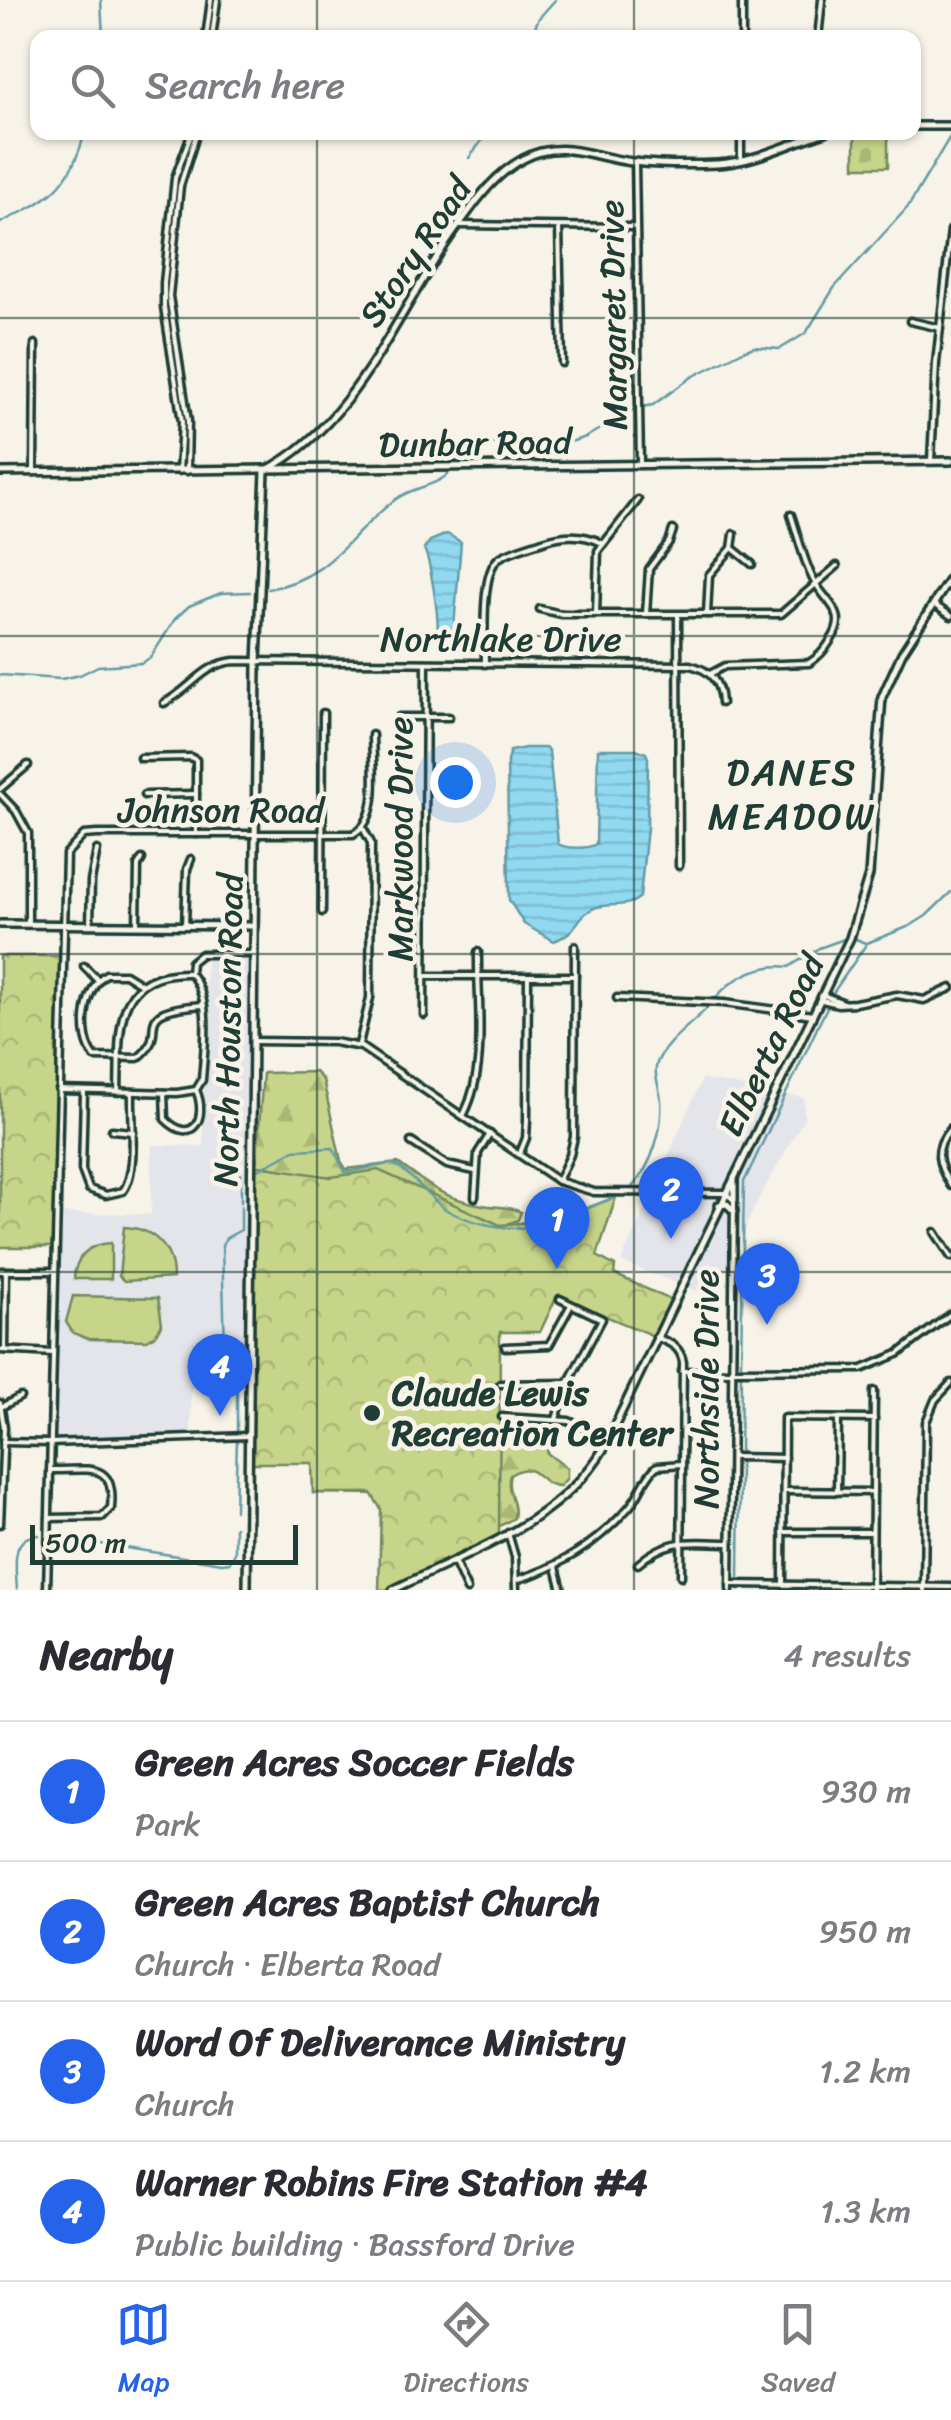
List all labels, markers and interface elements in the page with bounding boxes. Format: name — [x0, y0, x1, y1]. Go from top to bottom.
search box — [30, 30, 921, 140]
text: Search here — [145, 52, 345, 119]
icon: search — [65, 58, 120, 113]
street label: Story Road — [341, 161, 490, 340]
street label: Margaret Drive — [580, 199, 646, 431]
street label: Dunbar Road — [378, 410, 575, 476]
street label: Northlake Drive — [380, 608, 622, 670]
street label: Markwood Drive — [369, 716, 431, 962]
district label: DANES MEADOW — [708, 739, 876, 850]
your location — [430, 757, 481, 808]
street label: Johnson Road — [117, 779, 327, 841]
street label: North Houston Road — [194, 871, 262, 1187]
street label: Elberta Road — [700, 941, 843, 1147]
pin: 2 — [638, 1156, 704, 1239]
pin: 1 — [524, 1186, 590, 1269]
pin: 3 — [734, 1242, 800, 1325]
street label: Northside Drive — [675, 1269, 737, 1509]
pin: 4 — [188, 1334, 252, 1416]
place label: Claude Lewis Recreation Center — [391, 1362, 675, 1464]
marker: Claude Lewis Recreation Center — [361, 1402, 383, 1424]
text: 500 m — [45, 1518, 126, 1567]
scale bar — [30, 1520, 298, 1564]
text: Nearby — [40, 1618, 173, 1692]
text: 4 results — [783, 1627, 911, 1684]
text: Green Acres Soccer Fields — [135, 1729, 574, 1796]
text: 1 — [66, 1763, 79, 1820]
text: 930 m — [821, 1763, 911, 1820]
text: Park — [135, 1796, 201, 1853]
text: Green Acres Baptist Church — [135, 1869, 600, 1936]
text: 2 — [63, 1903, 82, 1960]
text: 950 m — [819, 1903, 911, 1960]
text: Church · Elberta Road — [135, 1936, 440, 1993]
text: Word Of Deliverance Ministry — [135, 2009, 625, 2076]
text: 3 — [64, 2043, 81, 2100]
text: 1.2 km — [819, 2043, 911, 2100]
text: Church — [135, 2076, 235, 2133]
text: Warner Robins Fire Station #4 — [135, 2149, 648, 2216]
text: 4 — [62, 2183, 83, 2240]
text: 1.3 km — [820, 2183, 911, 2240]
text: Public building · Bassford Drive — [135, 2216, 575, 2273]
tab: Map — [116, 2297, 171, 2406]
tab: Directions — [403, 2297, 529, 2406]
tab: Saved — [761, 2297, 835, 2406]

